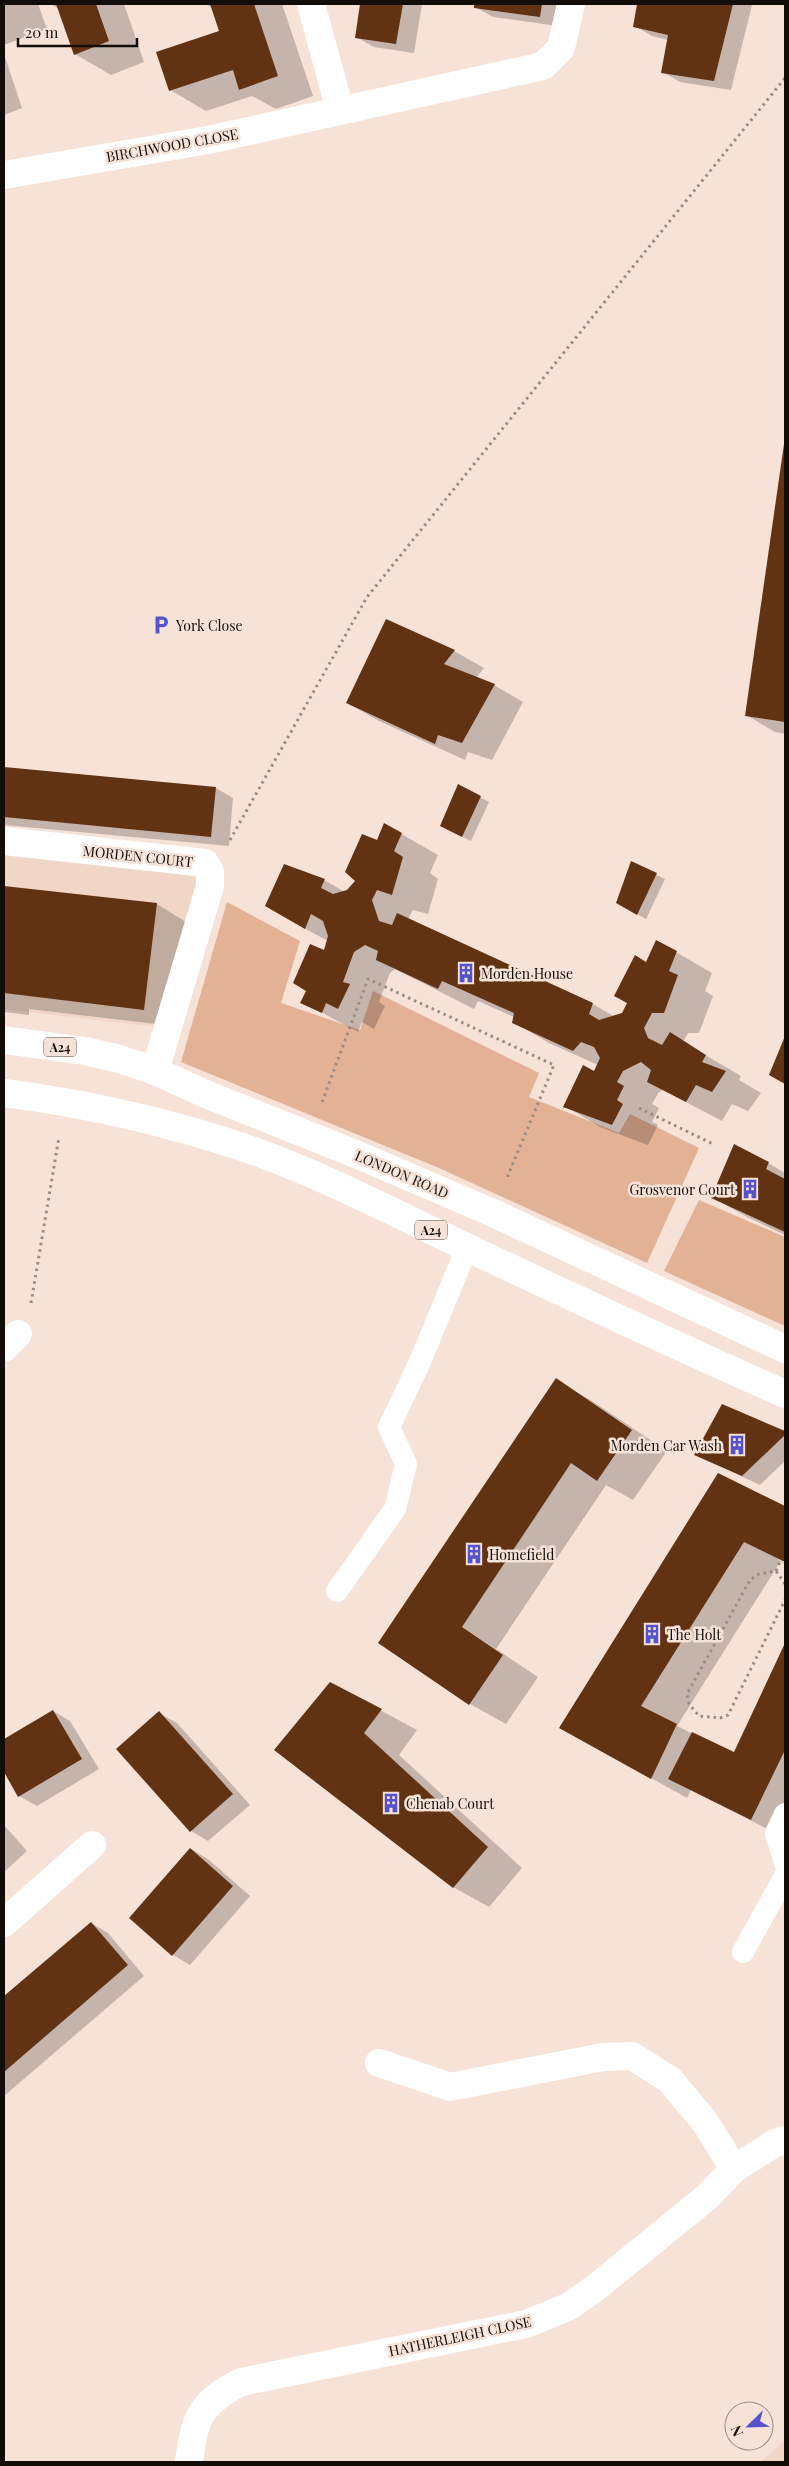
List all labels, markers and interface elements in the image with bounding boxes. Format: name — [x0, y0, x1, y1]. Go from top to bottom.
scale bar — [18, 15, 136, 47]
text: 20 m — [25, 22, 59, 42]
street label: BIRCHWOOD CLOSE — [105, 124, 239, 166]
parking icon: York Close — [150, 614, 172, 636]
place label: York Close — [175, 616, 243, 635]
street label: MORDEN COURT — [82, 841, 194, 871]
building icon: Morden House — [455, 962, 477, 984]
place label: Morden House — [481, 964, 573, 983]
road number: A24 — [44, 1038, 76, 1056]
street label: LONDON ROAD — [352, 1146, 452, 1202]
building icon: Grosvenor Court — [739, 1178, 761, 1200]
place label: Grosvenor Court — [629, 1180, 736, 1199]
road number: A24 — [415, 1220, 447, 1240]
building icon: Morden Car Wash — [726, 1434, 748, 1456]
place label: Morden Car Wash — [610, 1436, 723, 1455]
building icon: Homefield — [463, 1543, 485, 1565]
place label: Homefield — [489, 1545, 554, 1564]
building icon: The Holt — [641, 1623, 663, 1645]
place label: The Holt — [667, 1625, 722, 1644]
building icon: Chenab Court — [380, 1792, 402, 1814]
place label: Chenab Court — [406, 1794, 495, 1813]
street label: HATHERLEIGH CLOSE — [387, 2312, 533, 2360]
north arrow — [724, 2401, 774, 2451]
text: N — [726, 2423, 747, 2440]

